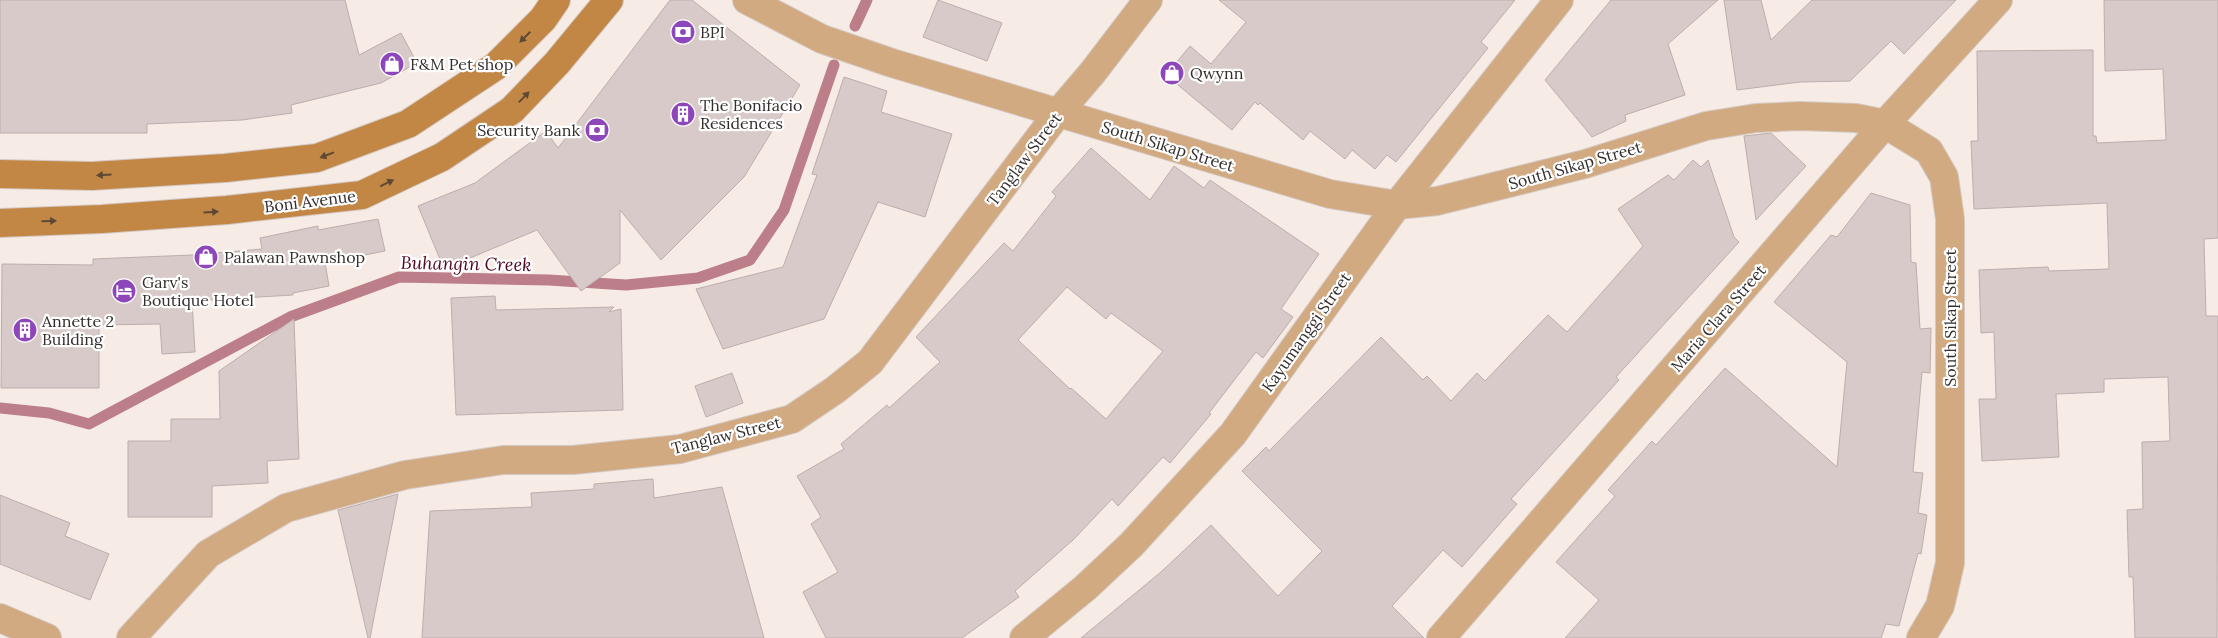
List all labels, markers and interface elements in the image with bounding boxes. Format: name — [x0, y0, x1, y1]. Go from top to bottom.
bank icon: BPI — [670, 19, 696, 45]
place label: BPI — [700, 22, 725, 42]
one-way arrow — [519, 31, 531, 43]
shop icon: F&M Pet shop — [379, 51, 405, 77]
place label: F&M Pet shop — [410, 54, 513, 74]
shop icon: Qwynn — [1159, 60, 1185, 86]
place label: Qwynn — [1190, 63, 1244, 83]
one-way arrow — [518, 92, 530, 104]
place label: The Bonifacio Residences — [700, 95, 802, 133]
building icon: The Bonifacio Residences — [670, 101, 696, 127]
street label: Tanglaw Street — [982, 108, 1066, 210]
street label: South Sikap Street — [1099, 116, 1237, 176]
bank icon: Security Bank — [584, 117, 610, 143]
place label: Security Bank — [477, 120, 580, 140]
street label: South Sikap Street — [1506, 136, 1645, 194]
one-way arrow — [320, 151, 335, 159]
one-way arrow — [96, 172, 112, 180]
one-way arrow — [380, 179, 394, 187]
street label: Boni Avenue — [263, 185, 357, 217]
one-way arrow — [203, 207, 219, 215]
one-way arrow — [41, 217, 57, 225]
shop icon: Palawan Pawnshop — [193, 244, 219, 270]
place label: Palawan Pawnshop — [224, 247, 365, 267]
street label: South Sikap Street — [1940, 248, 1960, 387]
water label: Buhangin Creek — [400, 251, 532, 276]
street label: Maria Clara Street — [1666, 260, 1770, 376]
street label: Kayumanggi Street — [1257, 268, 1355, 396]
place label: Garv's Boutique Hotel — [142, 272, 254, 310]
hotel icon: Garv's Boutique Hotel — [111, 278, 137, 304]
place label: Annette 2 Building — [41, 311, 114, 349]
building icon: Annette 2 Building — [12, 317, 38, 343]
street label: Tanglaw Street — [669, 412, 783, 458]

